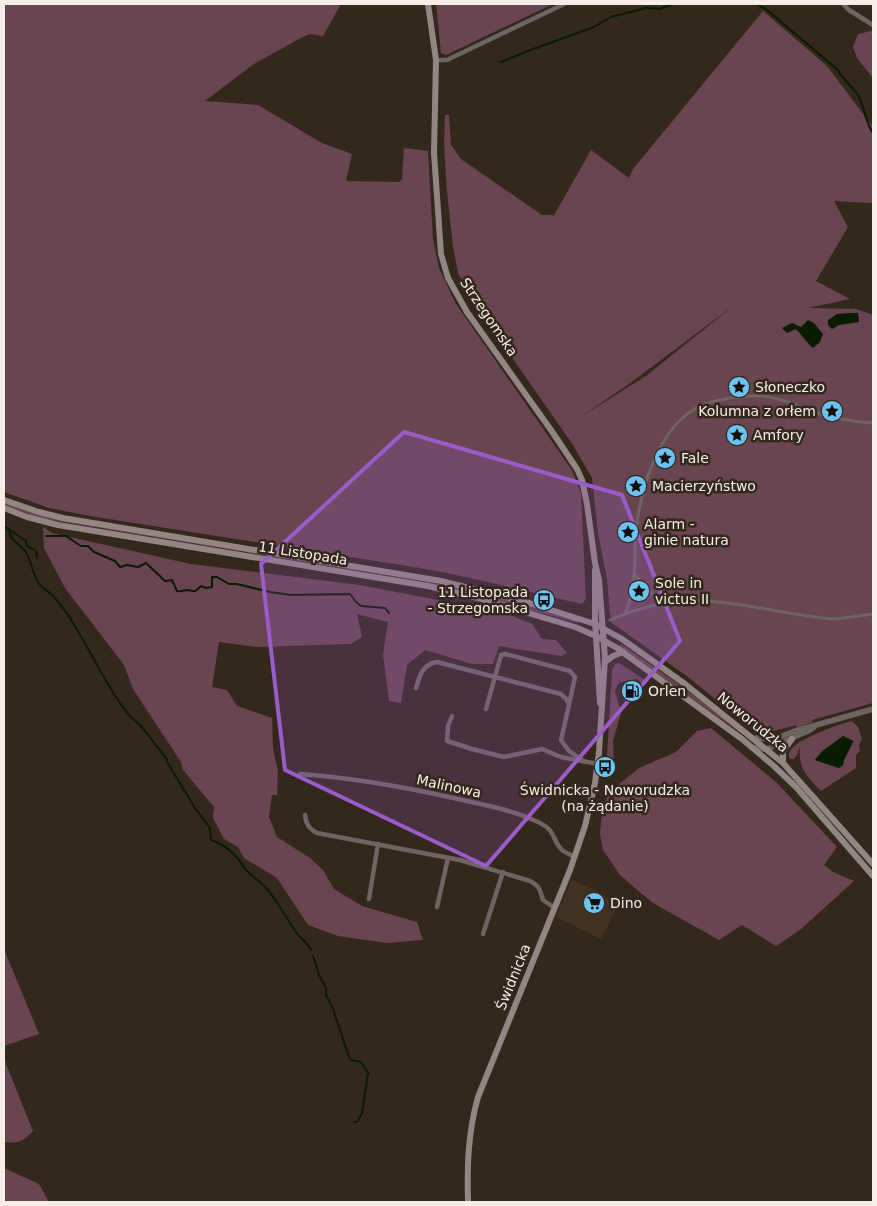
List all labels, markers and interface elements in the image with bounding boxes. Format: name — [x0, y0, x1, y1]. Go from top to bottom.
street label: Strzegomska — [457, 275, 521, 359]
place icon: Słoneczko — [727, 375, 751, 399]
place label: Słoneczko — [755, 379, 825, 395]
place icon: Kolumna z orłem — [820, 399, 844, 423]
place label: Kolumna z orłem — [698, 403, 816, 419]
place icon: Amfory — [725, 423, 749, 447]
place label: Amfory — [753, 427, 804, 443]
place icon: Fale — [653, 446, 677, 470]
place label: Fale — [681, 450, 709, 466]
place icon: Macierzyństwo — [624, 474, 648, 498]
place label: Macierzyństwo — [652, 478, 756, 494]
place label: Alarm - ginie natura — [644, 516, 729, 548]
place icon: Alarm - ginie natura — [616, 520, 640, 544]
street label: 11 Listopada — [257, 538, 349, 568]
place label: Sole in victus II — [655, 575, 709, 607]
place icon: Sole in victus II — [627, 579, 651, 603]
place label: 11 Listopada - Strzegomska — [428, 584, 528, 616]
bus stop icon: 11 Listopada - Strzegomska — [532, 588, 556, 612]
fuel station icon: Orlen — [620, 679, 644, 703]
place label: Orlen — [648, 683, 686, 699]
street label: Noworudzka — [714, 689, 792, 755]
bus stop icon: Świdnicka - Noworudzka (na żądanie) — [593, 755, 617, 779]
street label: Malinowa — [415, 771, 483, 801]
place label: Świdnicka - Noworudzka (na żądanie) — [520, 781, 690, 814]
supermarket icon: Dino — [582, 891, 606, 915]
place label: Dino — [610, 895, 642, 911]
street label: Świdnicka — [492, 941, 534, 1012]

